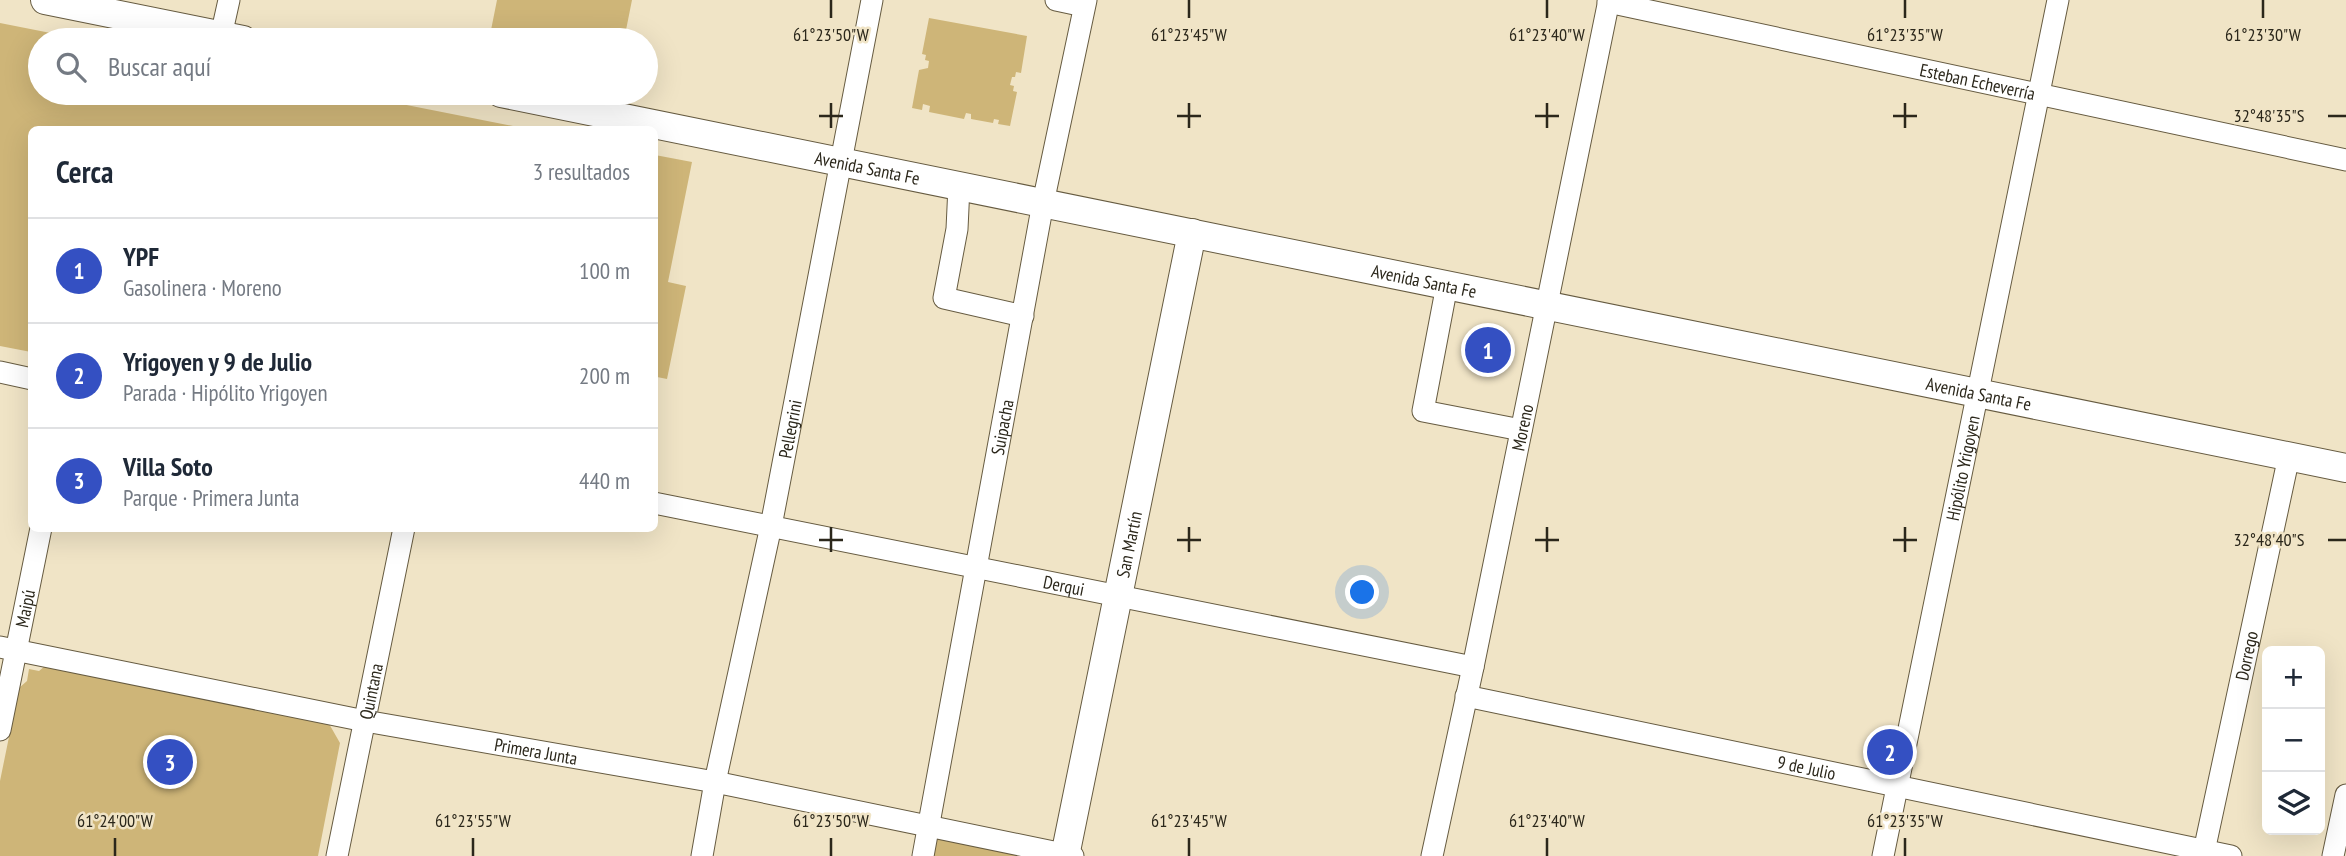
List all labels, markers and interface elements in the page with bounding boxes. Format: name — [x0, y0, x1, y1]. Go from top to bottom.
text: 61°23'50"W — [793, 23, 869, 46]
text: 61°23'45"W — [1151, 23, 1227, 46]
text: 61°23'40"W — [1509, 23, 1585, 46]
text: 61°23'35"W — [1867, 23, 1943, 46]
text: 61°23'30"W — [2225, 23, 2301, 46]
search box — [28, 28, 658, 105]
icon: search — [52, 48, 90, 86]
text: Buscar aquí — [108, 50, 211, 83]
street label: Esteban Echeverría — [1918, 58, 2037, 105]
text: 32°48'35"S — [2234, 104, 2305, 127]
street label: Avenida Santa Fe — [813, 146, 922, 189]
text: Cerca — [56, 152, 113, 191]
text: 3 resultados — [533, 157, 630, 186]
text: YPF — [123, 240, 159, 273]
text: 1 — [74, 256, 85, 285]
text: 100 m — [579, 256, 630, 285]
street label: Avenida Santa Fe — [1370, 259, 1479, 303]
text: Gasolinera · Moreno — [123, 273, 282, 302]
pin: 1 — [1465, 324, 1511, 376]
text: Yrigoyen y 9 de Julio — [123, 345, 312, 378]
text: 2 — [74, 361, 85, 390]
text: 200 m — [579, 361, 630, 390]
street label: Avenida Santa Fe — [1924, 371, 2033, 415]
text: Parada · Hipólito Yrigoyen — [123, 378, 328, 407]
street label: Pellegrini — [773, 398, 807, 460]
street label: Suipacha — [985, 398, 1018, 457]
street label: Moreno — [1506, 402, 1538, 453]
street label: Hipólito Yrigoyen — [1940, 413, 1984, 523]
text: Villa Soto — [123, 450, 213, 483]
text: 3 — [74, 466, 85, 495]
text: 440 m — [579, 466, 630, 495]
text: Parque · Primera Junta — [123, 483, 299, 512]
street label: San Martín — [1111, 509, 1147, 580]
text: 32°48'40"S — [2234, 528, 2305, 551]
street label: Derqui — [1041, 570, 1086, 600]
your location — [1345, 575, 1379, 609]
street label: Maipú — [10, 587, 40, 630]
street label: Dorrego — [2230, 629, 2263, 682]
map controls — [2262, 646, 2325, 835]
button: + — [2262, 646, 2325, 709]
street label: Quintana — [354, 661, 388, 722]
button: − — [2262, 709, 2325, 772]
pin: 2 — [1867, 726, 1913, 778]
street label: Primera Junta — [493, 732, 579, 769]
pin: 3 — [147, 736, 193, 788]
street label: 9 de Julio — [1775, 750, 1838, 785]
button: layers — [2262, 772, 2325, 835]
text: 61°24'00"W — [77, 809, 153, 832]
text: 61°23'55"W — [435, 809, 511, 832]
text: 61°23'50"W — [793, 809, 869, 832]
text: 61°23'45"W — [1151, 809, 1227, 832]
text: 61°23'40"W — [1509, 809, 1585, 832]
text: 61°23'35"W — [1867, 809, 1943, 832]

